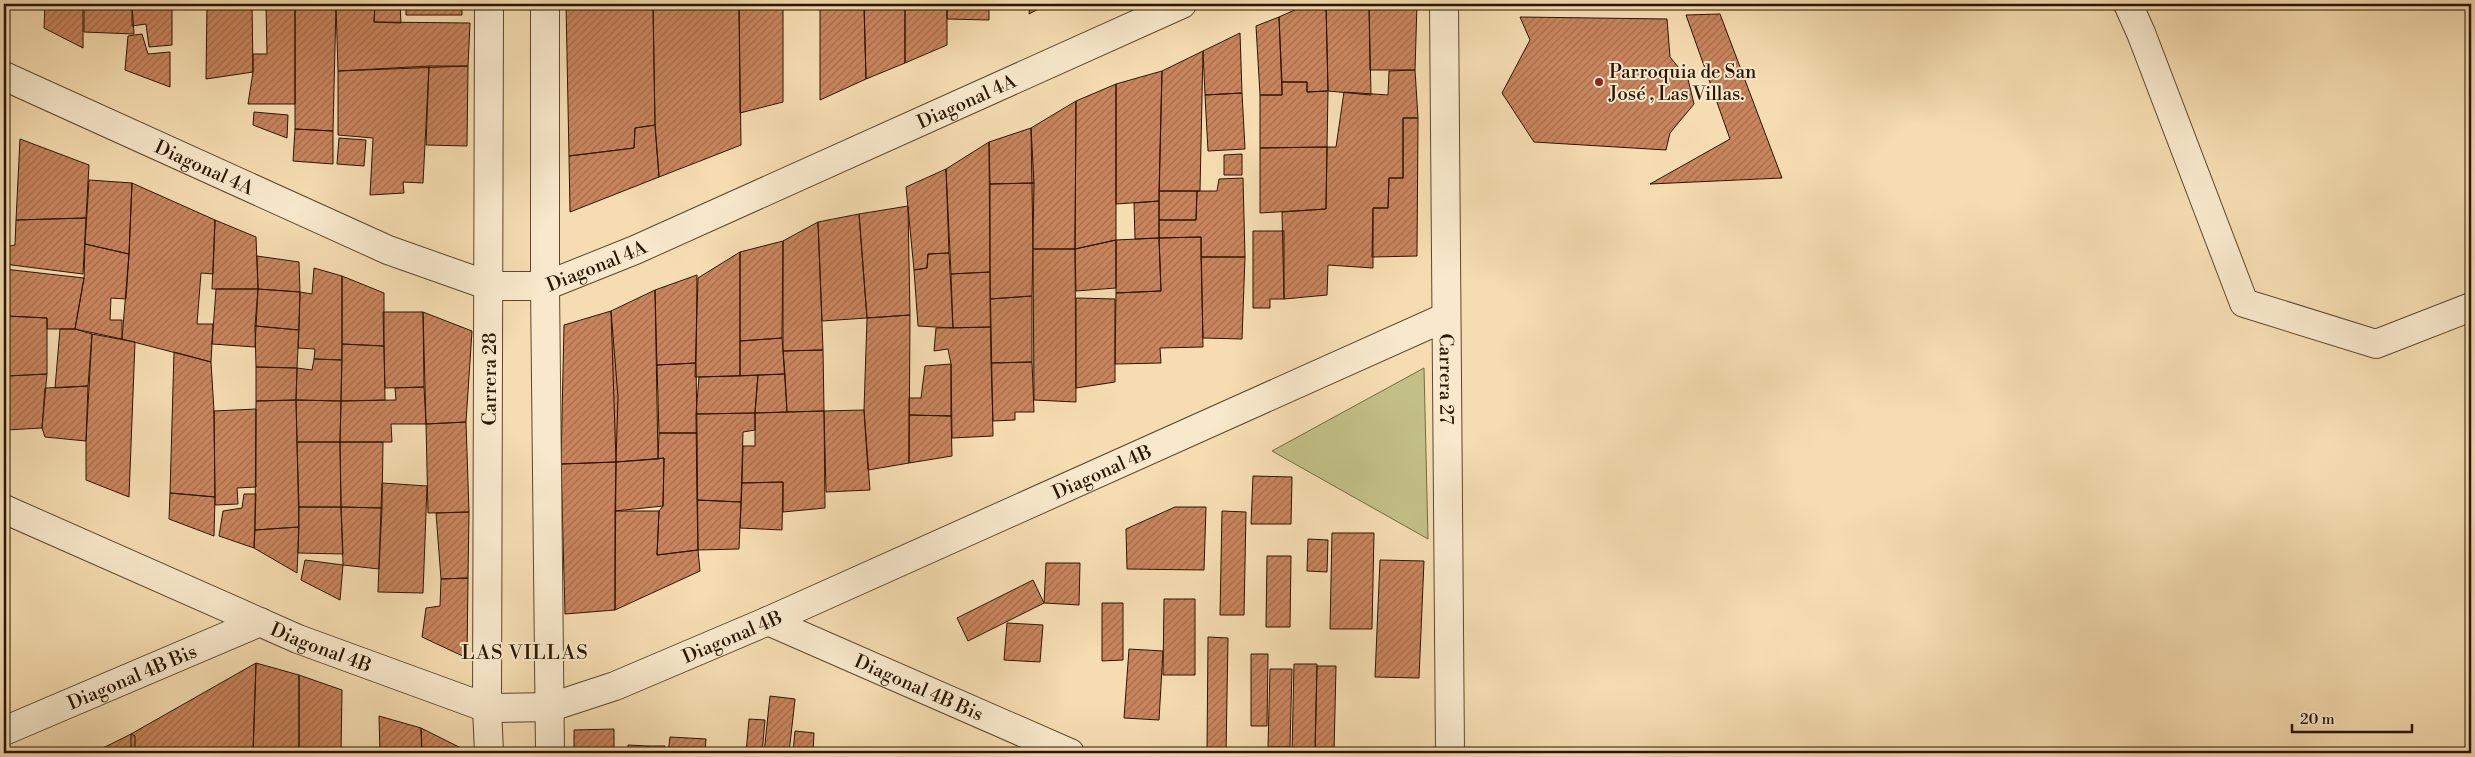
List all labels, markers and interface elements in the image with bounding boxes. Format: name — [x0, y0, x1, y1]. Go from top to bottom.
place label: Parroquia de San José , Las Villas. — [1608, 60, 1756, 106]
street label: Diagonal 4A — [913, 69, 1021, 135]
marker: Parroquia de San José , Las Villas. — [1593, 76, 1605, 88]
street label: Diagonal 4A — [151, 135, 258, 201]
street label: Diagonal 4A — [543, 235, 652, 297]
street label: Carrera 28 — [478, 332, 502, 426]
street label: Carrera 27 — [1434, 333, 1458, 425]
street label: Diagonal 4B — [1049, 440, 1156, 505]
street label: Diagonal 4B — [679, 605, 786, 669]
street label: Diagonal 4B — [267, 617, 375, 678]
street label: Diagonal 4B Bis — [64, 639, 201, 716]
district label: LAS VILLAS — [461, 641, 589, 666]
street label: Diagonal 4B Bis — [851, 649, 987, 727]
scale bar — [2292, 702, 2412, 734]
text: 20 m — [2300, 710, 2335, 729]

